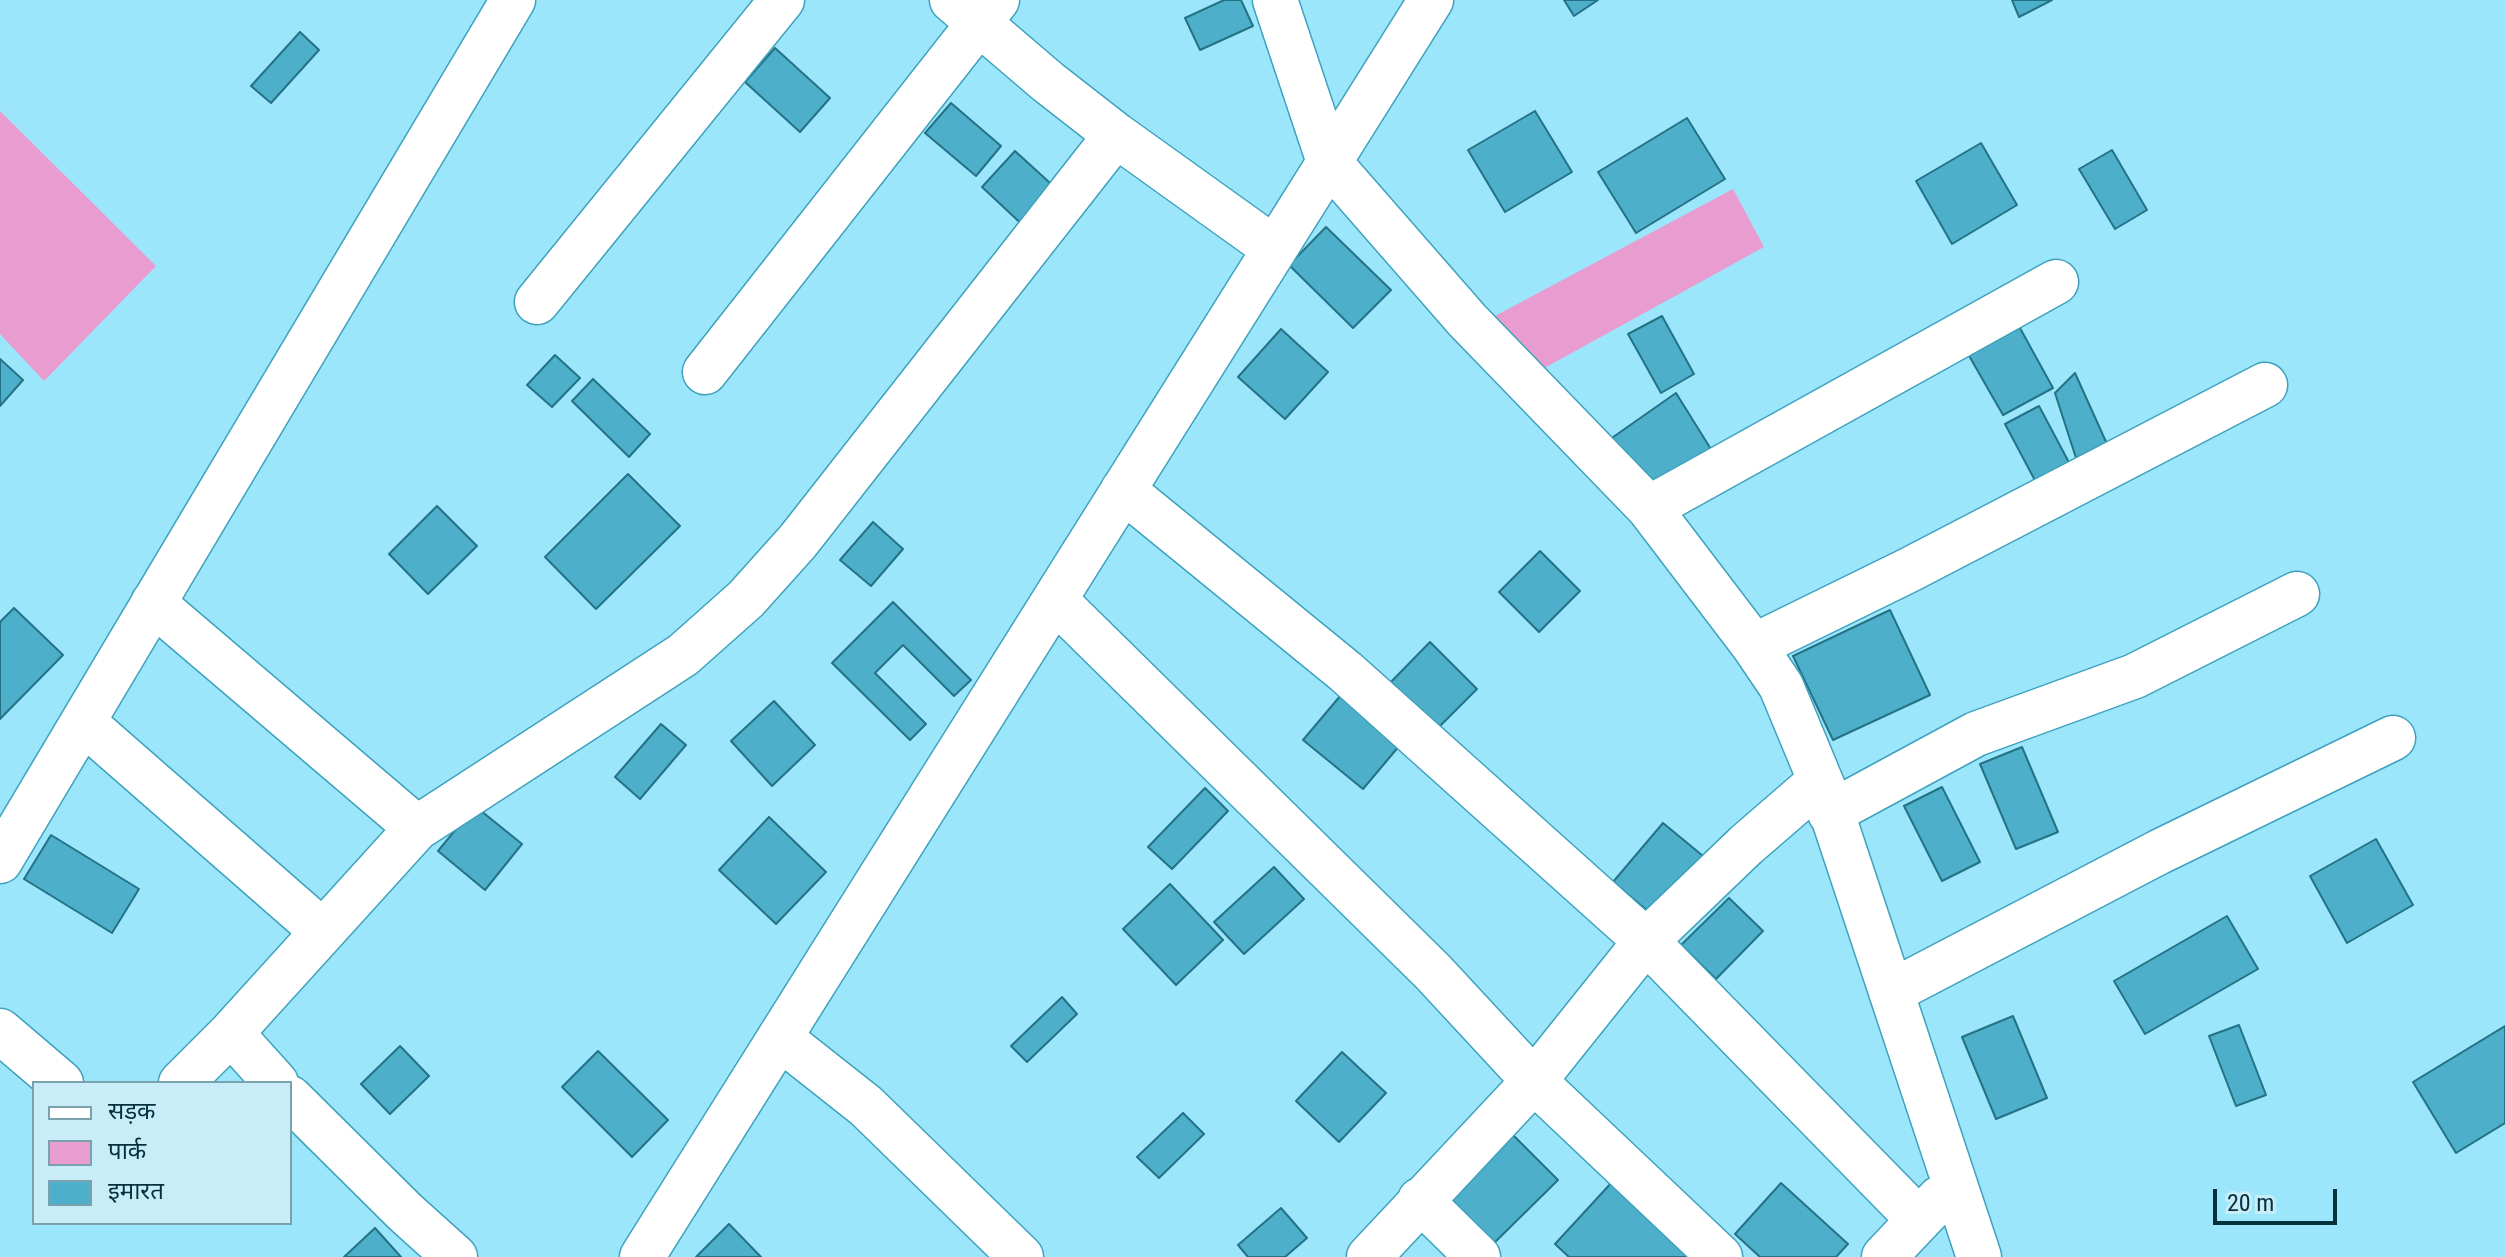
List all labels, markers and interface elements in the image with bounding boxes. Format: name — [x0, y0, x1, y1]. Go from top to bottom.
legend — [32, 1081, 292, 1225]
text: सड़क — [108, 1097, 156, 1125]
text: पार्क — [108, 1137, 146, 1165]
scale bar — [2217, 1173, 2341, 1223]
text: इमारत — [108, 1177, 164, 1205]
text: 20 m — [2227, 1189, 2274, 1217]

